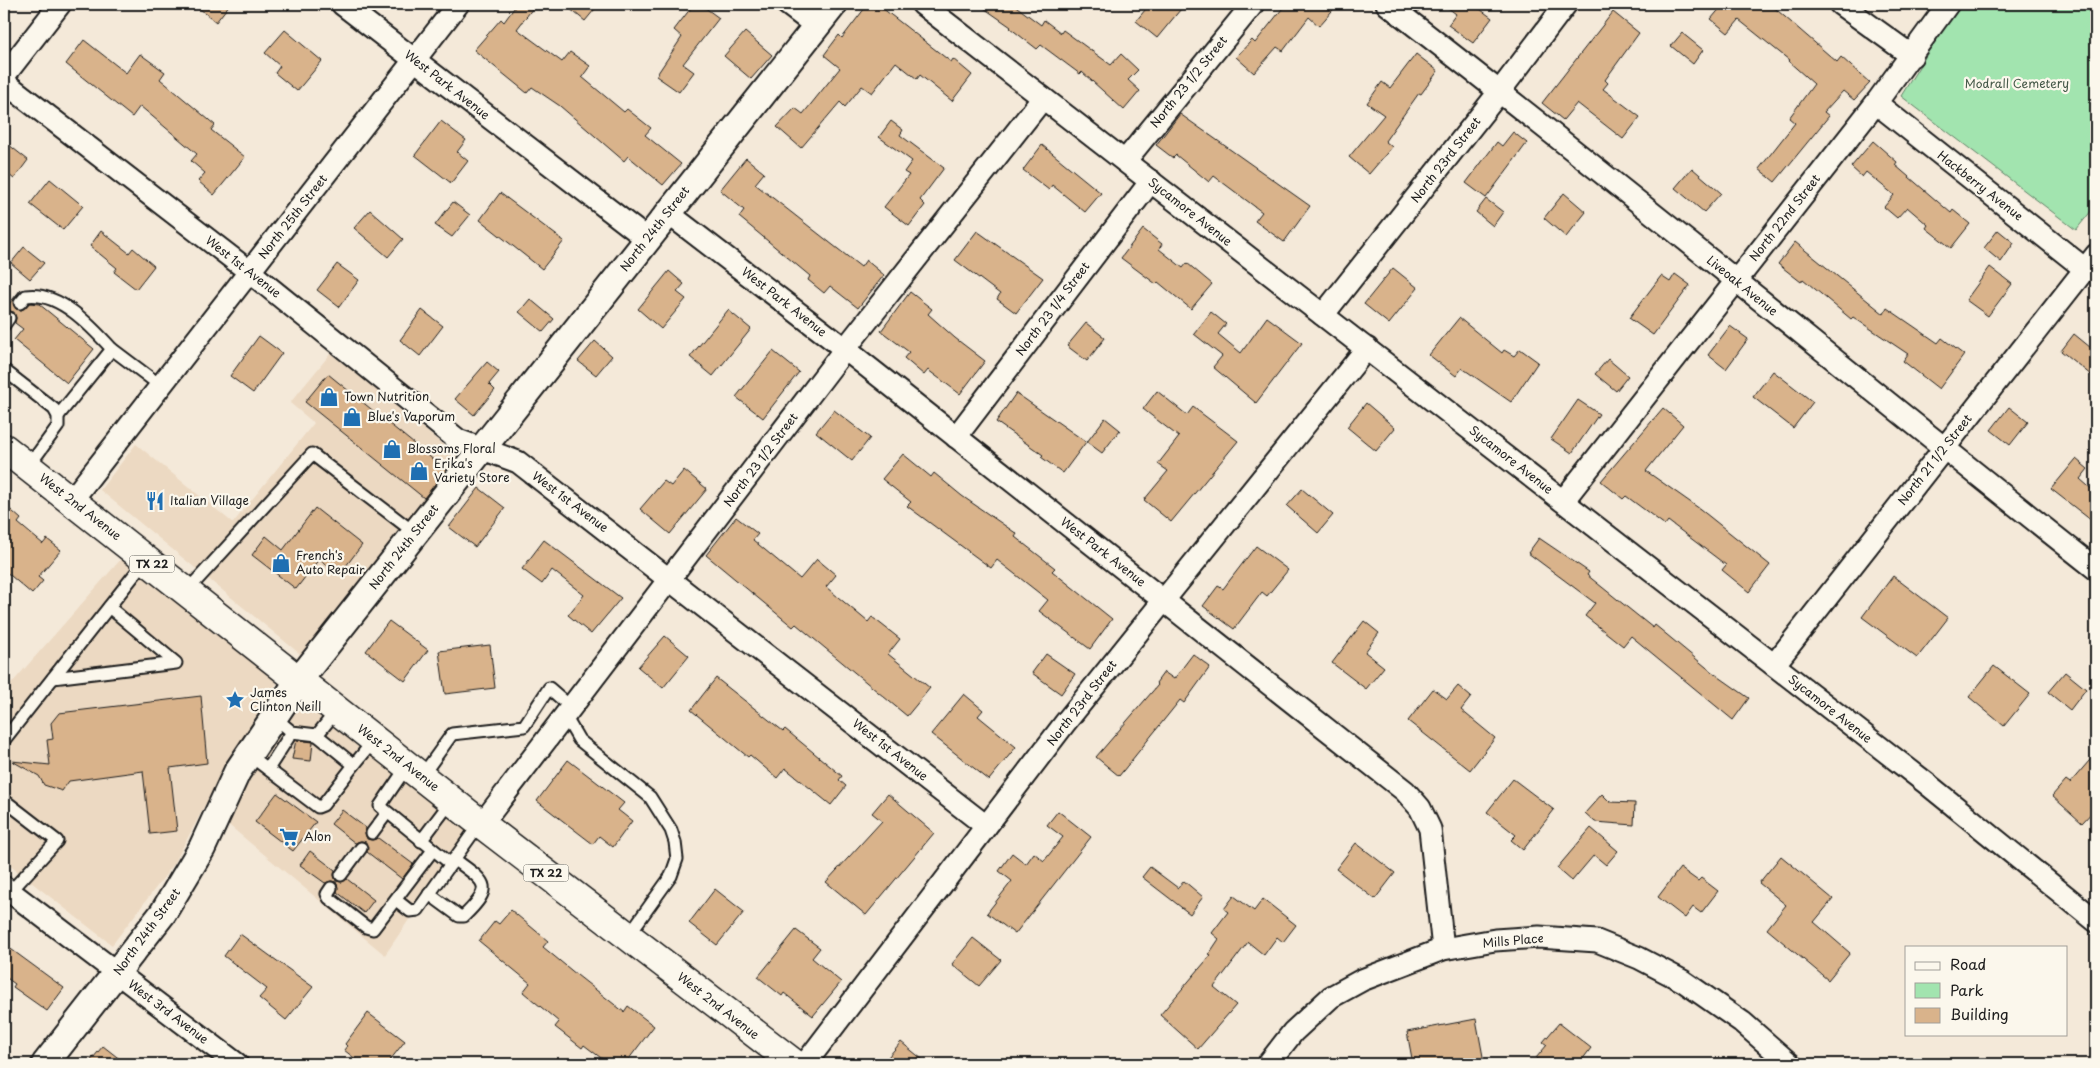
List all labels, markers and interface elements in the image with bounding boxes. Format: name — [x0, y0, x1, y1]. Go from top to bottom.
street label: North 23 1/2 Street — [1145, 31, 1231, 131]
street label: West Park Avenue — [401, 45, 494, 124]
park label: Modrall Cemetery — [1965, 74, 2069, 92]
street label: North 23rd Street — [1406, 113, 1485, 206]
street label: Hackberry Avenue — [1934, 146, 2027, 224]
street label: North 25th Street — [253, 170, 331, 263]
street label: North 22nd Street — [1744, 170, 1824, 265]
street label: Sycamore Avenue — [1145, 173, 1237, 250]
street label: North 24th Street — [615, 182, 693, 275]
street label: West 1st Avenue — [202, 231, 286, 302]
street label: Liveoak Avenue — [1703, 251, 1782, 320]
street label: North 23 1/4 Street — [1011, 258, 1094, 359]
street label: West Park Avenue — [738, 262, 831, 341]
shop icon: Town Nutrition — [318, 386, 340, 408]
place label: Town Nutrition — [344, 387, 429, 405]
shop icon: Blue's Vaporum — [341, 406, 363, 428]
place label: Blue's Vaporum — [367, 407, 455, 425]
street label: North 23 1/2 Street — [719, 409, 802, 510]
street label: North 21 1/2 Street — [1893, 410, 1976, 509]
street label: Sycamore Avenue — [1466, 421, 1558, 498]
shop icon: Blossoms Floral — [381, 438, 403, 460]
place label: Blossoms Floral — [407, 439, 496, 457]
place label: Erika's Variety Store — [434, 454, 510, 486]
shop icon: Erika's Variety Store — [408, 460, 430, 482]
street label: West 1st Avenue — [529, 466, 613, 536]
street label: West 2nd Avenue — [36, 468, 126, 544]
restaurant icon: Italian Village — [144, 490, 166, 512]
place label: Italian Village — [170, 491, 249, 509]
street label: North 24th Street — [364, 500, 442, 593]
street label: West Park Avenue — [1057, 512, 1150, 591]
place label: French's Auto Repair — [296, 546, 365, 578]
shop icon: French's Auto Repair — [270, 552, 292, 574]
road number: TX 22 — [130, 556, 174, 572]
street label: North 23rd Street — [1042, 656, 1121, 749]
street label: Sycamore Avenue — [1785, 670, 1877, 747]
place label: James Clinton Neill — [250, 683, 321, 715]
place icon: James Clinton Neill — [224, 689, 246, 711]
street label: West 1st Avenue — [849, 714, 933, 785]
street label: West 2nd Avenue — [354, 719, 444, 795]
supermarket icon: Alon — [278, 826, 300, 848]
place label: Alon — [304, 827, 331, 845]
road number: TX 22 — [524, 864, 568, 881]
street label: North 24th Street — [108, 884, 184, 979]
street label: Mills Place — [1482, 928, 1544, 952]
legend — [1905, 946, 2068, 1036]
text: Road — [1950, 952, 1986, 975]
street label: West 2nd Avenue — [674, 967, 764, 1043]
street label: West 3rd Avenue — [124, 975, 213, 1048]
text: Park — [1950, 978, 1984, 1001]
text: Building — [1950, 1002, 2009, 1025]

